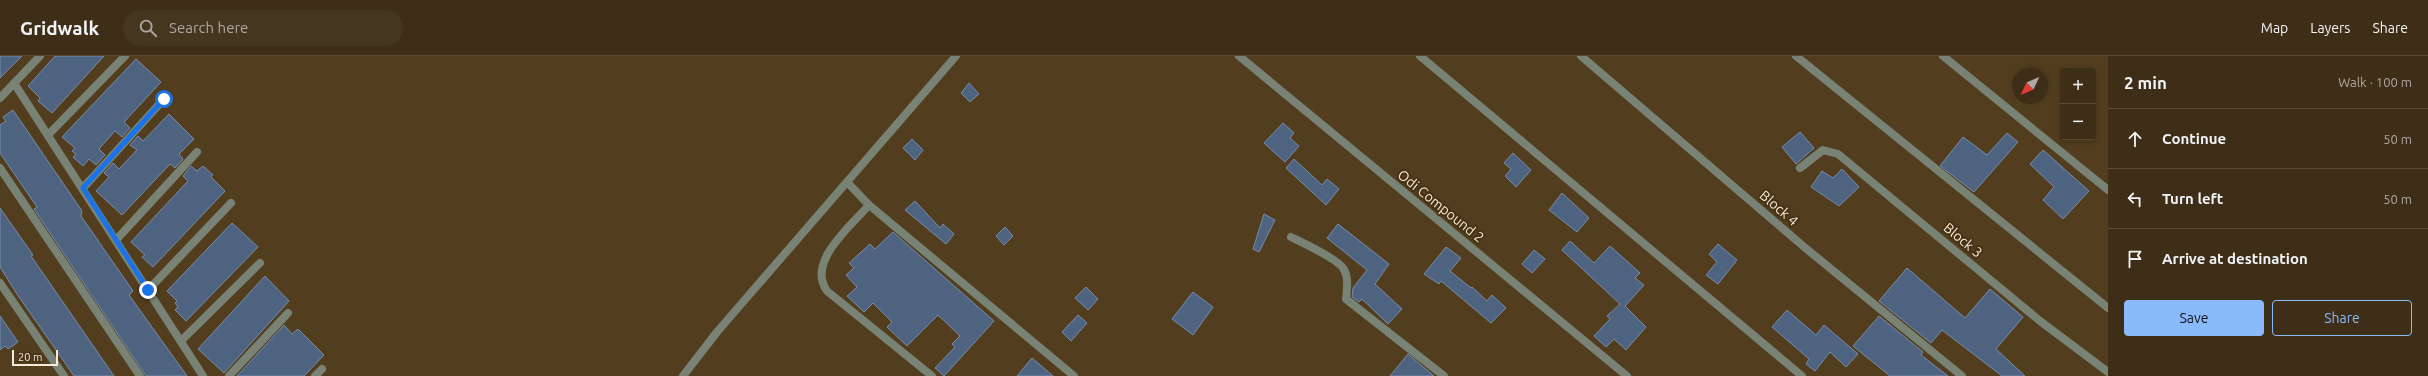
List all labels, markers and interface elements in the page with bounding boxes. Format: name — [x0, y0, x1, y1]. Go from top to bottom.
search box — [123, 10, 403, 46]
text: Gridwalk — [20, 17, 99, 39]
icon: search — [137, 17, 159, 39]
text: Search here — [169, 19, 248, 36]
text: Map — [2261, 20, 2288, 36]
text: Layers — [2310, 20, 2350, 36]
text: Share — [2372, 20, 2408, 36]
north arrow — [2012, 68, 2048, 104]
map controls — [2060, 68, 2096, 140]
button: + — [2060, 68, 2096, 104]
text: 2 min — [2124, 73, 2167, 92]
text: Walk · 100 m — [2338, 75, 2412, 89]
route start — [155, 90, 173, 108]
button: − — [2060, 104, 2096, 140]
icon: ahead — [2124, 128, 2146, 150]
text: Continue — [2162, 130, 2226, 147]
text: 50 m — [2383, 132, 2412, 146]
street label: Odi Compound 2 — [1395, 166, 1487, 246]
street label: Block 4 — [1757, 187, 1801, 229]
icon: left — [2124, 188, 2146, 210]
text: Turn left — [2162, 190, 2223, 207]
text: 50 m — [2383, 192, 2412, 206]
street label: Block 3 — [1940, 219, 1986, 261]
icon: arrive — [2124, 248, 2146, 270]
text: Arrive at destination — [2162, 250, 2308, 267]
route end — [139, 281, 157, 299]
button: Save — [2124, 300, 2264, 336]
button: Share — [2272, 300, 2412, 336]
scale bar — [12, 348, 58, 367]
text: 20 m — [18, 351, 42, 363]

